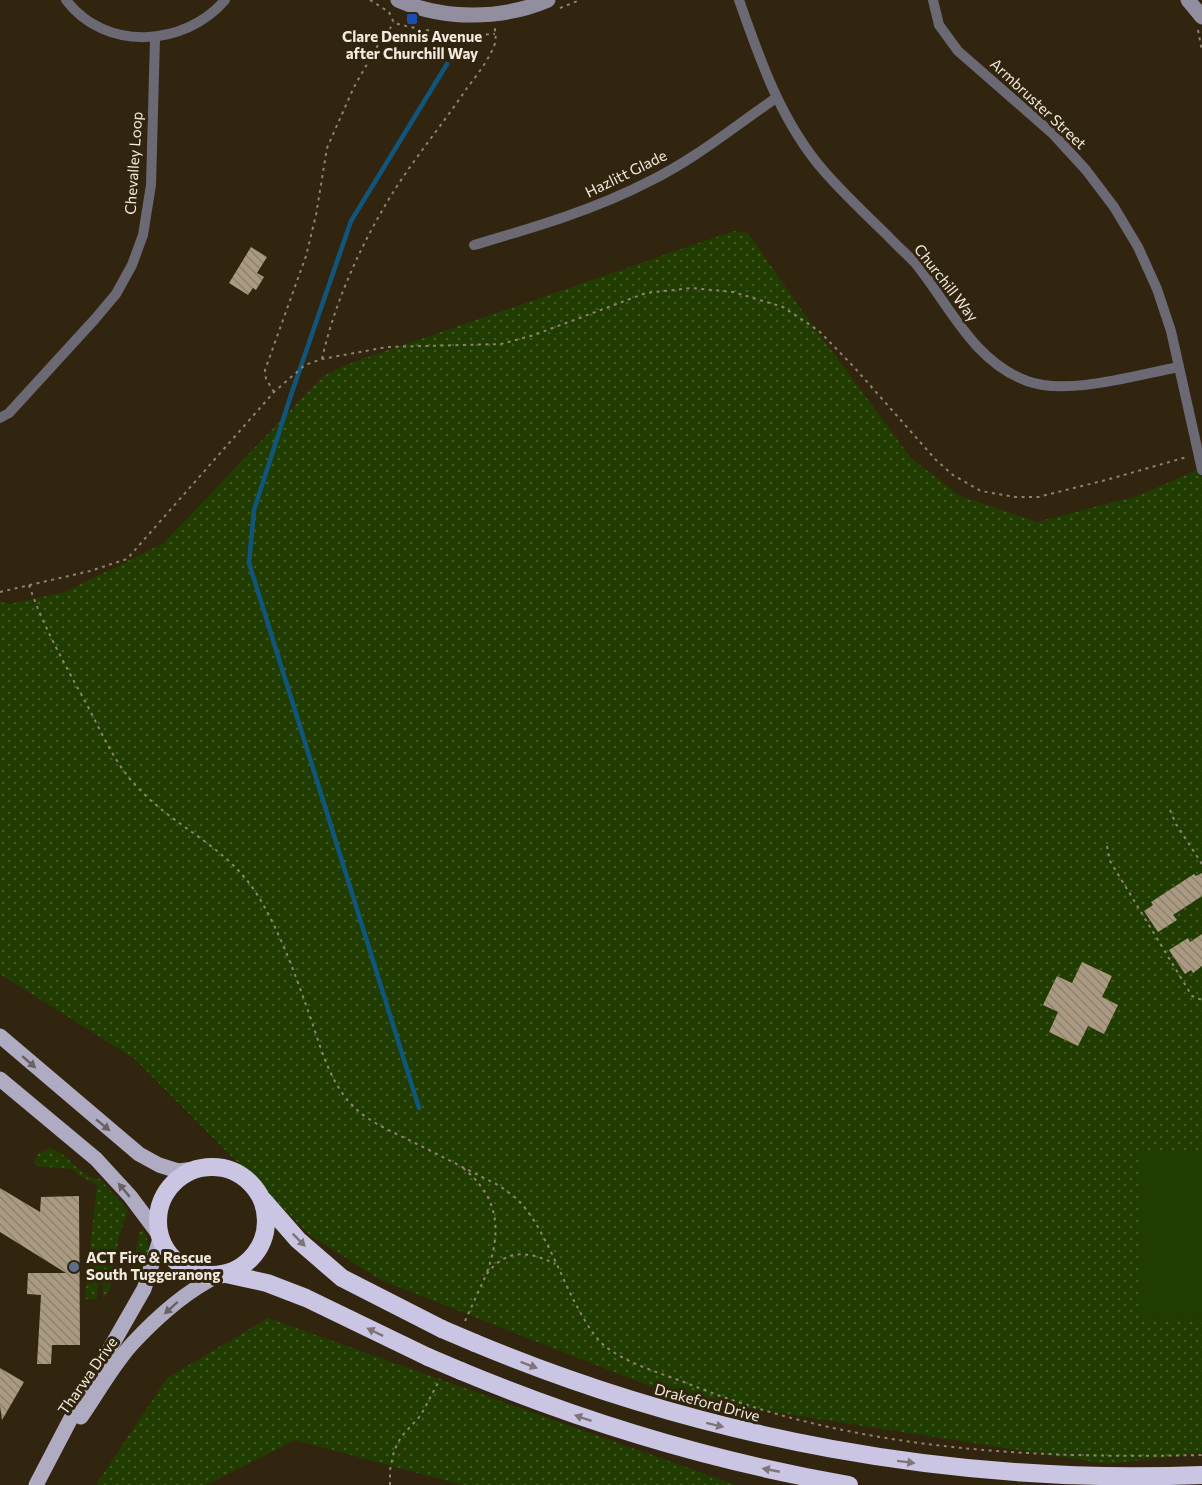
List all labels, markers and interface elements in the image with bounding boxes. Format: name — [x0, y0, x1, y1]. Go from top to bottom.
marker: Clare Dennis Avenue after Churchill Way — [405, 12, 419, 26]
place label: Clare Dennis Avenue after Churchill Way — [342, 27, 482, 62]
street label: Armbruster Street — [987, 54, 1090, 152]
street label: Chevalley Loop — [120, 111, 146, 215]
street label: Hazlitt Glade — [582, 146, 669, 201]
street label: Churchill Way — [911, 240, 983, 325]
one-way arrow — [21, 1055, 36, 1068]
one-way arrow — [95, 1118, 110, 1131]
one-way arrow — [118, 1183, 131, 1198]
one-way arrow — [291, 1233, 305, 1247]
place label: ACT Fire & Rescue South Tuggeranong — [86, 1248, 220, 1283]
marker: ACT Fire & Rescue South Tuggeranong — [67, 1260, 81, 1274]
one-way arrow — [164, 1301, 179, 1315]
one-way arrow — [366, 1327, 383, 1337]
street label: Tharwa Drive — [54, 1333, 121, 1418]
one-way arrow — [520, 1361, 538, 1370]
street label: Drakeford Drive — [653, 1379, 762, 1425]
one-way arrow — [574, 1413, 592, 1423]
one-way arrow — [705, 1420, 724, 1430]
one-way arrow — [896, 1457, 915, 1466]
one-way arrow — [761, 1465, 780, 1474]

